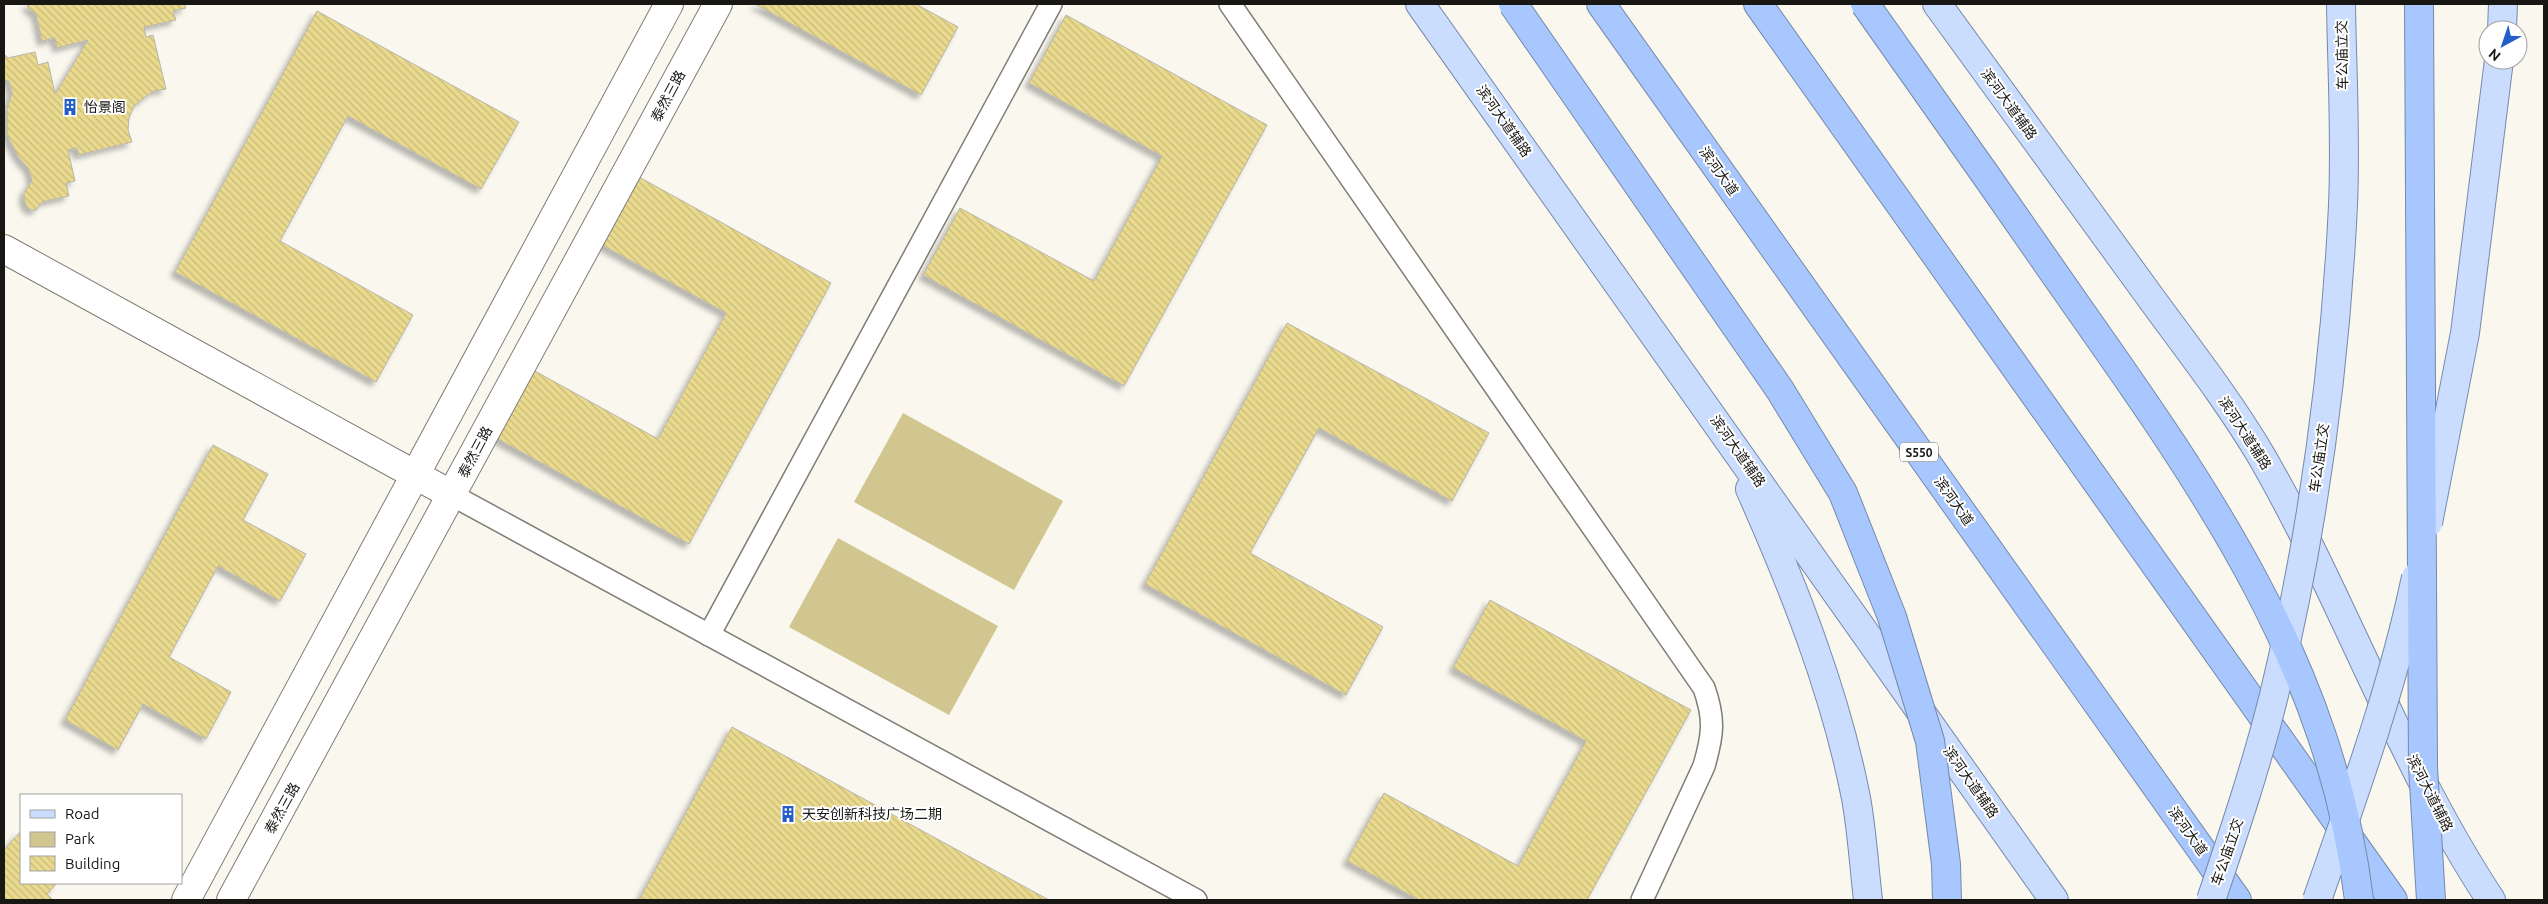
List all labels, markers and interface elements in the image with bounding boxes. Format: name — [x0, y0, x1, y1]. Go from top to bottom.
street label: 车公庙立交 — [2333, 20, 2351, 90]
north arrow — [2478, 20, 2528, 70]
text: N — [2485, 45, 2504, 64]
street label: 滨河大道辅路 — [1978, 65, 2040, 143]
street label: 泰然三路 — [648, 68, 688, 124]
street label: 滨河大道辅路 — [1473, 82, 1535, 160]
building icon: 怡景阁 — [60, 97, 80, 117]
place label: 怡景阁 — [84, 99, 126, 115]
street label: 滨河大道 — [1696, 143, 1742, 199]
street label: 滨河大道辅路 — [2215, 393, 2275, 473]
street label: 滨河大道辅路 — [1707, 412, 1769, 490]
street label: 车公庙立交 — [2306, 422, 2332, 494]
street label: 泰然三路 — [455, 424, 495, 480]
road number: S550 — [1900, 442, 1938, 462]
street label: 滨河大道 — [1931, 473, 1977, 529]
street label: 滨河大道辅路 — [1940, 743, 2002, 821]
street label: 滨河大道辅路 — [2404, 752, 2456, 834]
street label: 泰然三路 — [261, 780, 303, 836]
legend — [20, 794, 182, 884]
street label: 滨河大道 — [2165, 803, 2211, 859]
building icon: 天安创新科技广场二期 — [778, 804, 798, 824]
text: Road — [65, 805, 100, 822]
place label: 天安创新科技广场二期 — [802, 806, 942, 822]
street label: 车公庙立交 — [2208, 816, 2246, 888]
text: Park — [65, 830, 95, 847]
text: Building — [65, 855, 120, 872]

